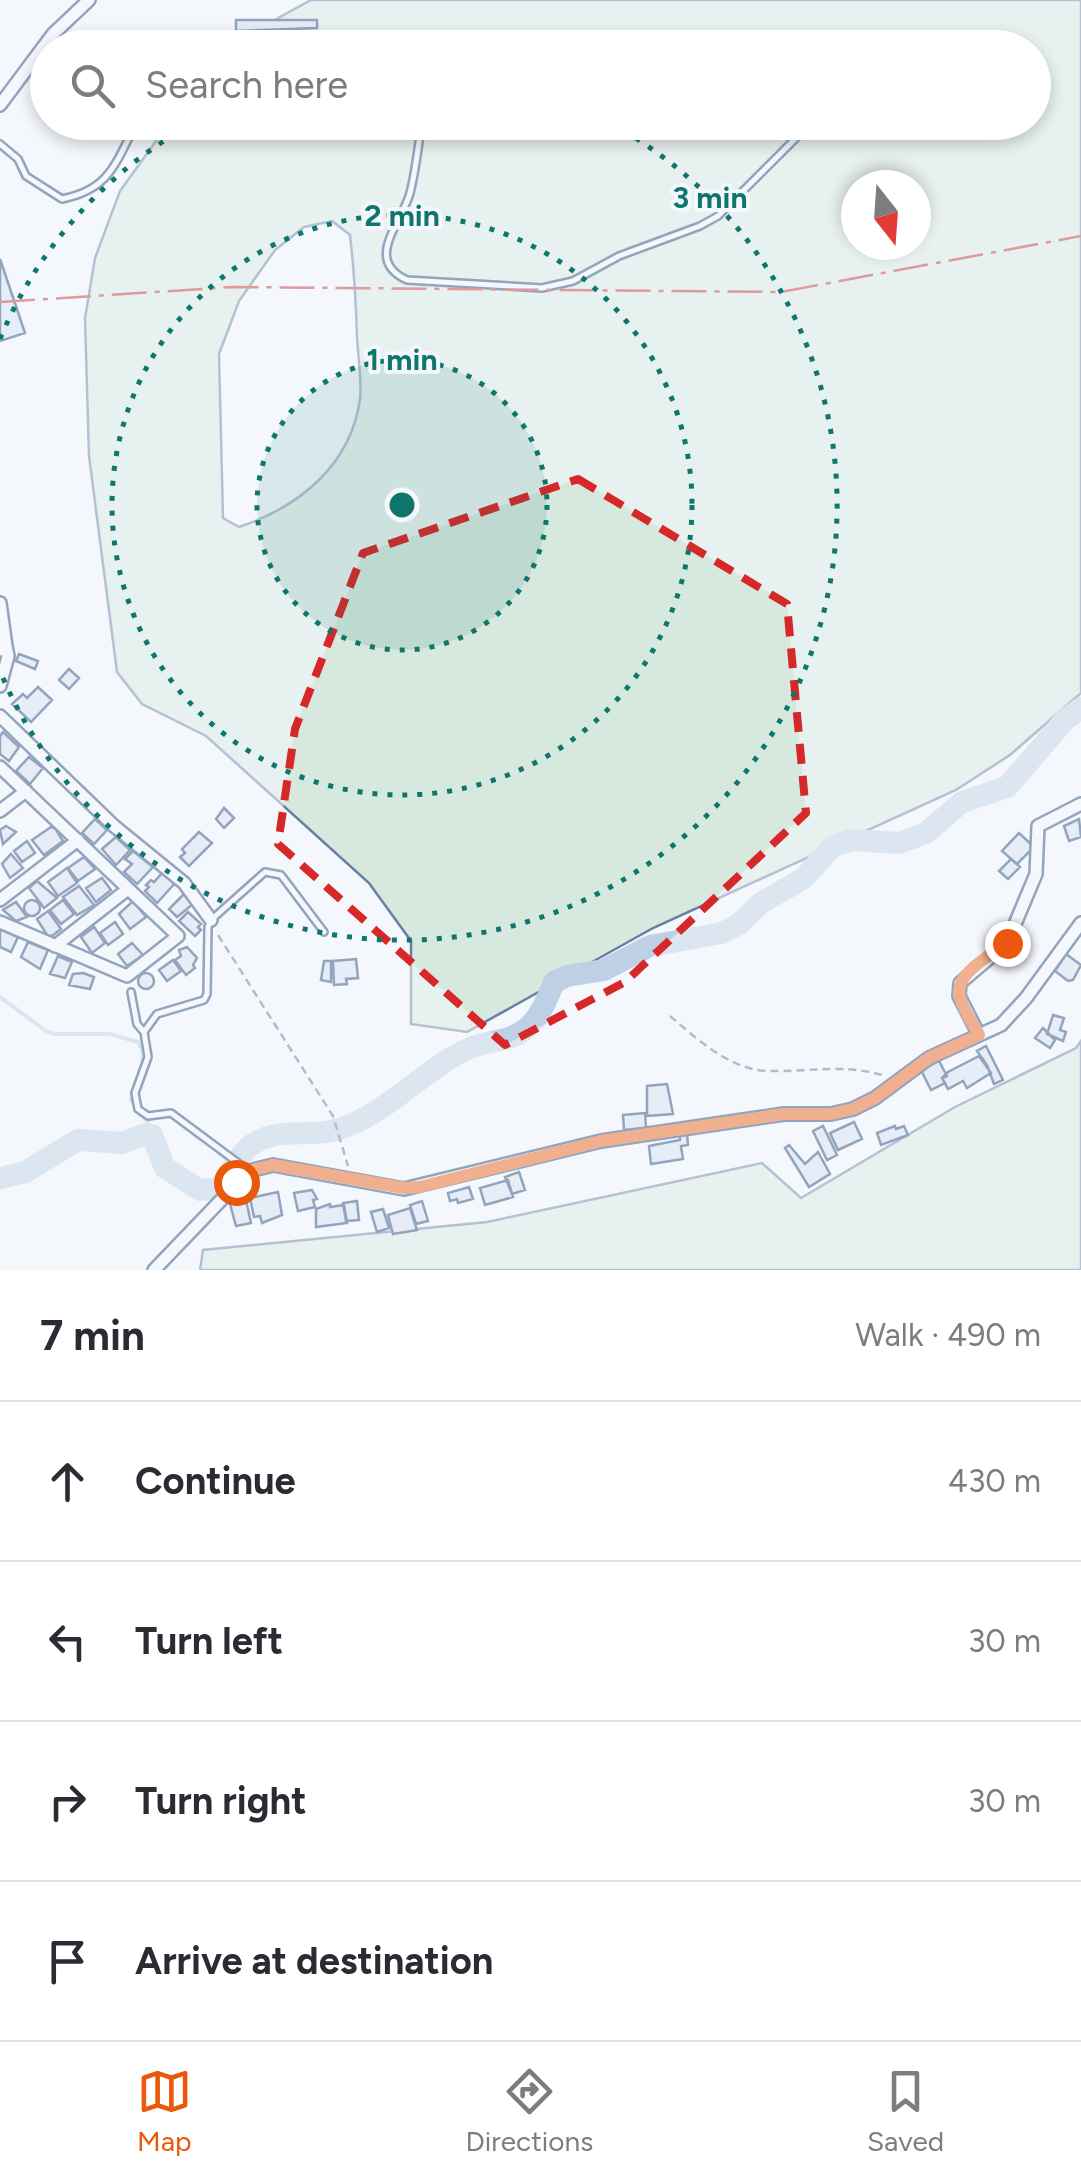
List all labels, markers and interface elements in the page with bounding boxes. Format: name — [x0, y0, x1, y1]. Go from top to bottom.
search box — [30, 30, 1051, 140]
icon: search — [65, 58, 120, 113]
text: Search here — [145, 62, 348, 108]
north arrow — [841, 170, 931, 260]
text: 3 min — [673, 179, 747, 216]
text: 2 min — [364, 197, 440, 234]
text: 1 min — [367, 341, 437, 378]
centre of rings — [384, 487, 420, 523]
route end — [985, 921, 1031, 967]
route start — [214, 1160, 260, 1206]
text: 7 min — [40, 1310, 145, 1361]
text: Walk · 490 m — [855, 1316, 1041, 1354]
icon: ahead — [40, 1454, 95, 1509]
text: Continue — [135, 1458, 296, 1504]
text: 430 m — [948, 1462, 1041, 1500]
icon: left — [40, 1614, 95, 1669]
text: Turn left — [135, 1618, 283, 1664]
text: 30 m — [968, 1622, 1041, 1660]
icon: right — [40, 1774, 95, 1829]
text: Turn right — [135, 1778, 307, 1824]
text: 30 m — [968, 1782, 1041, 1820]
icon: arrive — [40, 1934, 95, 1989]
text: Arrive at destination — [135, 1938, 493, 1984]
tab: Map — [137, 2064, 192, 2158]
tab: Directions — [466, 2064, 593, 2158]
tab: Saved — [867, 2064, 944, 2158]

